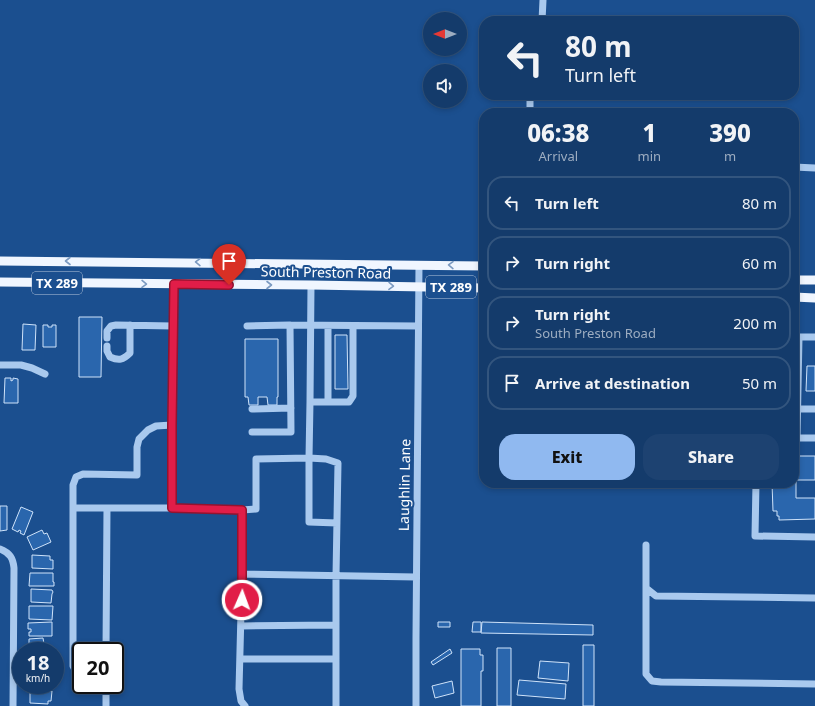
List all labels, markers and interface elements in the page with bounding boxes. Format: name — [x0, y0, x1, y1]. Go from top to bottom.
north arrow — [423, 12, 467, 56]
map controls — [423, 12, 467, 108]
text: 80 m — [565, 27, 632, 65]
icon: left — [499, 32, 551, 84]
text: Turn left — [565, 63, 636, 87]
button: sound — [423, 64, 467, 108]
text: 06:38 — [527, 116, 589, 149]
text: 1 — [642, 116, 656, 149]
text: 390 — [709, 116, 751, 149]
text: Arrival — [538, 147, 578, 165]
text: min — [638, 147, 661, 165]
text: m — [724, 147, 736, 165]
icon: left — [501, 192, 523, 214]
text: Turn left — [535, 193, 599, 213]
text: 80 m — [742, 193, 777, 213]
pin — [212, 244, 246, 285]
icon: arrive — [218, 250, 240, 272]
icon: right — [501, 252, 523, 274]
text: Turn right — [535, 253, 610, 273]
text: 60 m — [742, 253, 777, 273]
one-way arrow — [65, 257, 71, 265]
one-way arrow — [195, 258, 201, 267]
street label: South Preston Road — [261, 261, 391, 283]
one-way arrow — [448, 261, 454, 269]
road number: TX 289 — [32, 272, 82, 294]
road number: TX 289 — [426, 276, 476, 298]
one-way arrow — [141, 280, 147, 288]
one-way arrow — [266, 281, 272, 289]
one-way arrow — [388, 282, 394, 290]
text: Turn right — [535, 304, 610, 324]
icon: right — [501, 312, 523, 334]
text: 200 m — [733, 313, 777, 333]
text: South Preston Road — [535, 324, 656, 342]
icon: arrive — [501, 372, 523, 394]
text: Arrive at destination — [535, 373, 690, 393]
text: 50 m — [742, 373, 777, 393]
button: Exit — [499, 434, 635, 480]
button: Share — [643, 434, 779, 480]
street label: Laughlin Lane — [394, 439, 414, 531]
position arrow — [221, 579, 263, 621]
speed limit sign: 20 — [72, 642, 124, 694]
text: 18 — [27, 649, 49, 676]
text: km/h — [26, 671, 50, 685]

